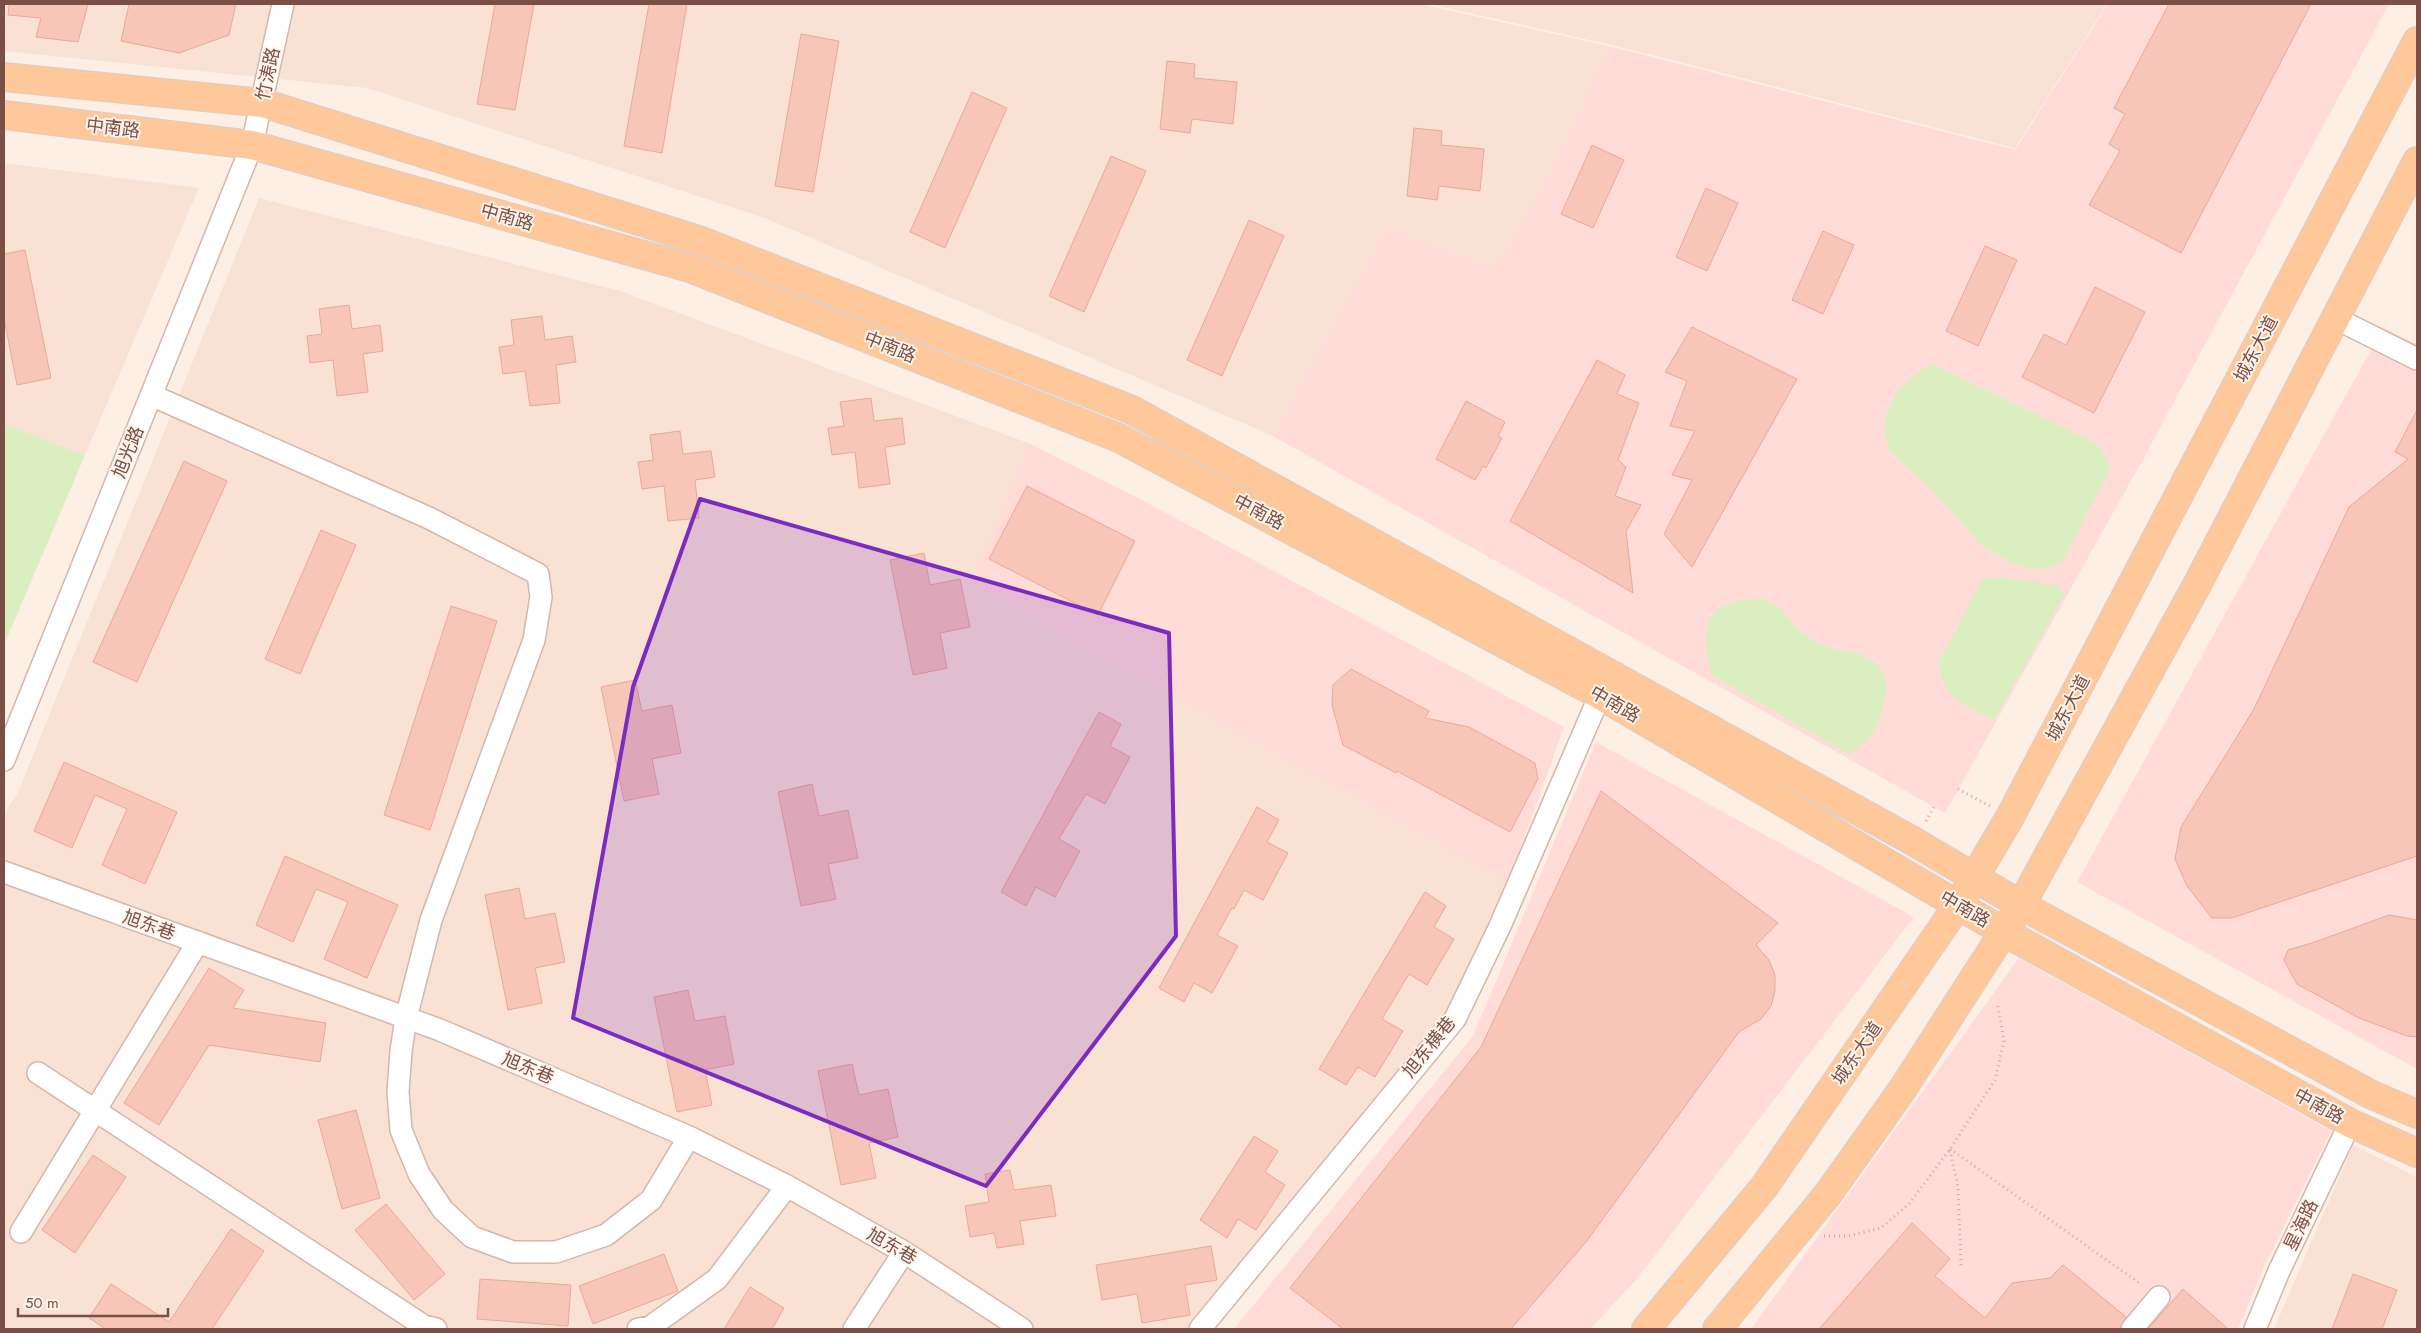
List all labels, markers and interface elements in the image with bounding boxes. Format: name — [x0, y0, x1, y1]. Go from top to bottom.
street label: 竹涛路 — [250, 45, 286, 103]
street label: 中南路 — [85, 112, 141, 144]
street label: 中南路 — [477, 197, 537, 237]
street label: 城东大道 — [2228, 311, 2284, 387]
street label: 中南路 — [860, 325, 920, 369]
street label: 旭光路 — [106, 422, 150, 482]
street label: 中南路 — [1229, 488, 1289, 536]
street label: 城东大道 — [2040, 670, 2096, 746]
street label: 中南路 — [1585, 679, 1645, 729]
street label: 中南路 — [1935, 884, 1995, 934]
street label: 旭东巷 — [119, 904, 179, 946]
street label: 旭东横巷 — [1396, 1011, 1462, 1083]
street label: 城东大道 — [1826, 1016, 1888, 1090]
street label: 旭东巷 — [498, 1045, 558, 1091]
street label: 中南路 — [2289, 1082, 2349, 1130]
street label: 星海路 — [2277, 1195, 2325, 1255]
street label: 旭东巷 — [862, 1221, 922, 1271]
scale bar — [18, 1286, 168, 1318]
text: 50 m — [25, 1292, 59, 1314]

